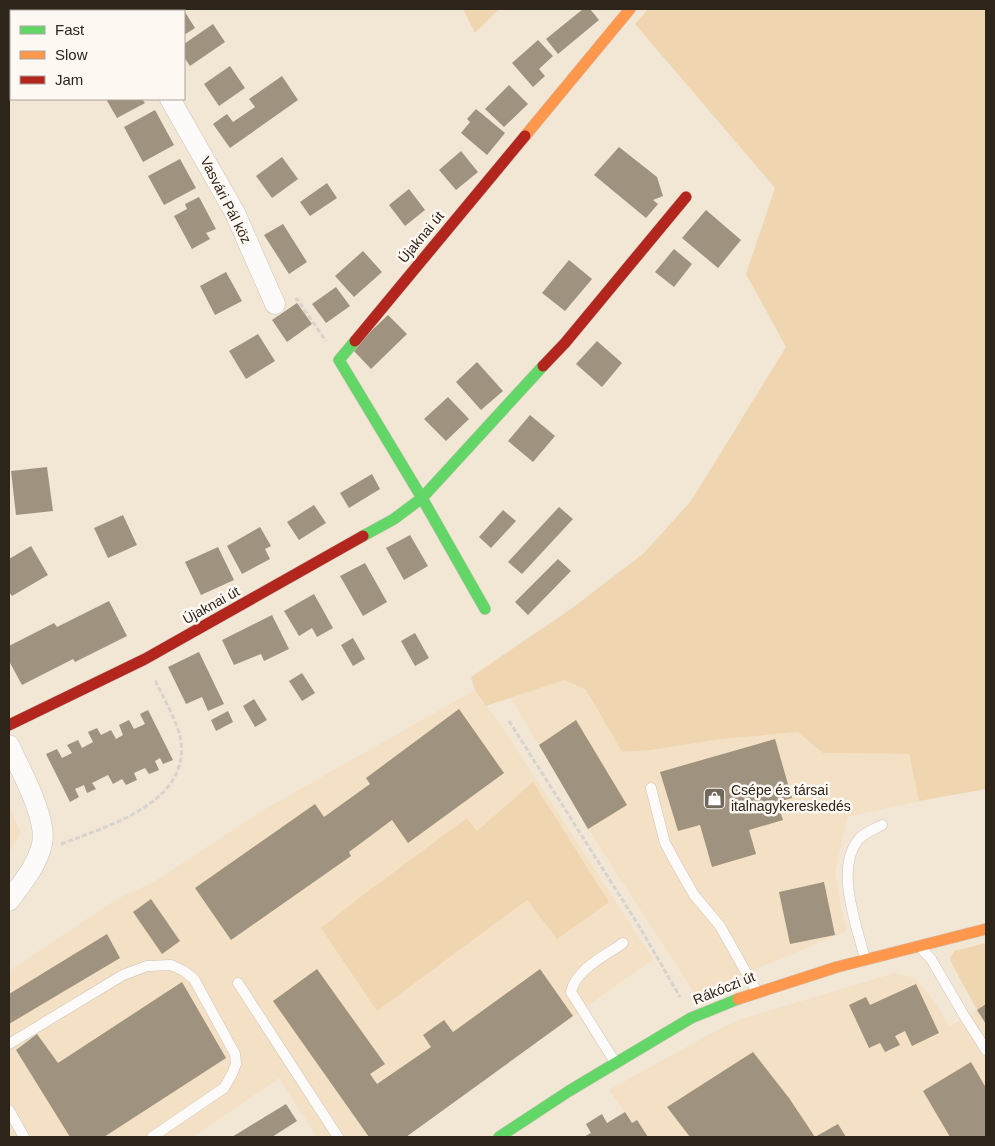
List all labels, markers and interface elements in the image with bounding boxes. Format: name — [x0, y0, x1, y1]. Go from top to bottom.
legend — [10, 10, 185, 100]
text: Fast — [55, 21, 85, 38]
text: Slow — [55, 46, 88, 63]
text: Jam — [55, 71, 83, 88]
street label: Vasvári Pál köz — [197, 154, 255, 246]
street label: Újaknai út — [395, 208, 447, 266]
street label: Újaknai út — [180, 583, 242, 627]
place label: Csépe és társai italnagykereskedés — [731, 782, 851, 814]
shop icon: Csépe és társai italnagykereskedés — [703, 786, 727, 810]
street label: Rákóczi út — [691, 968, 757, 1008]

